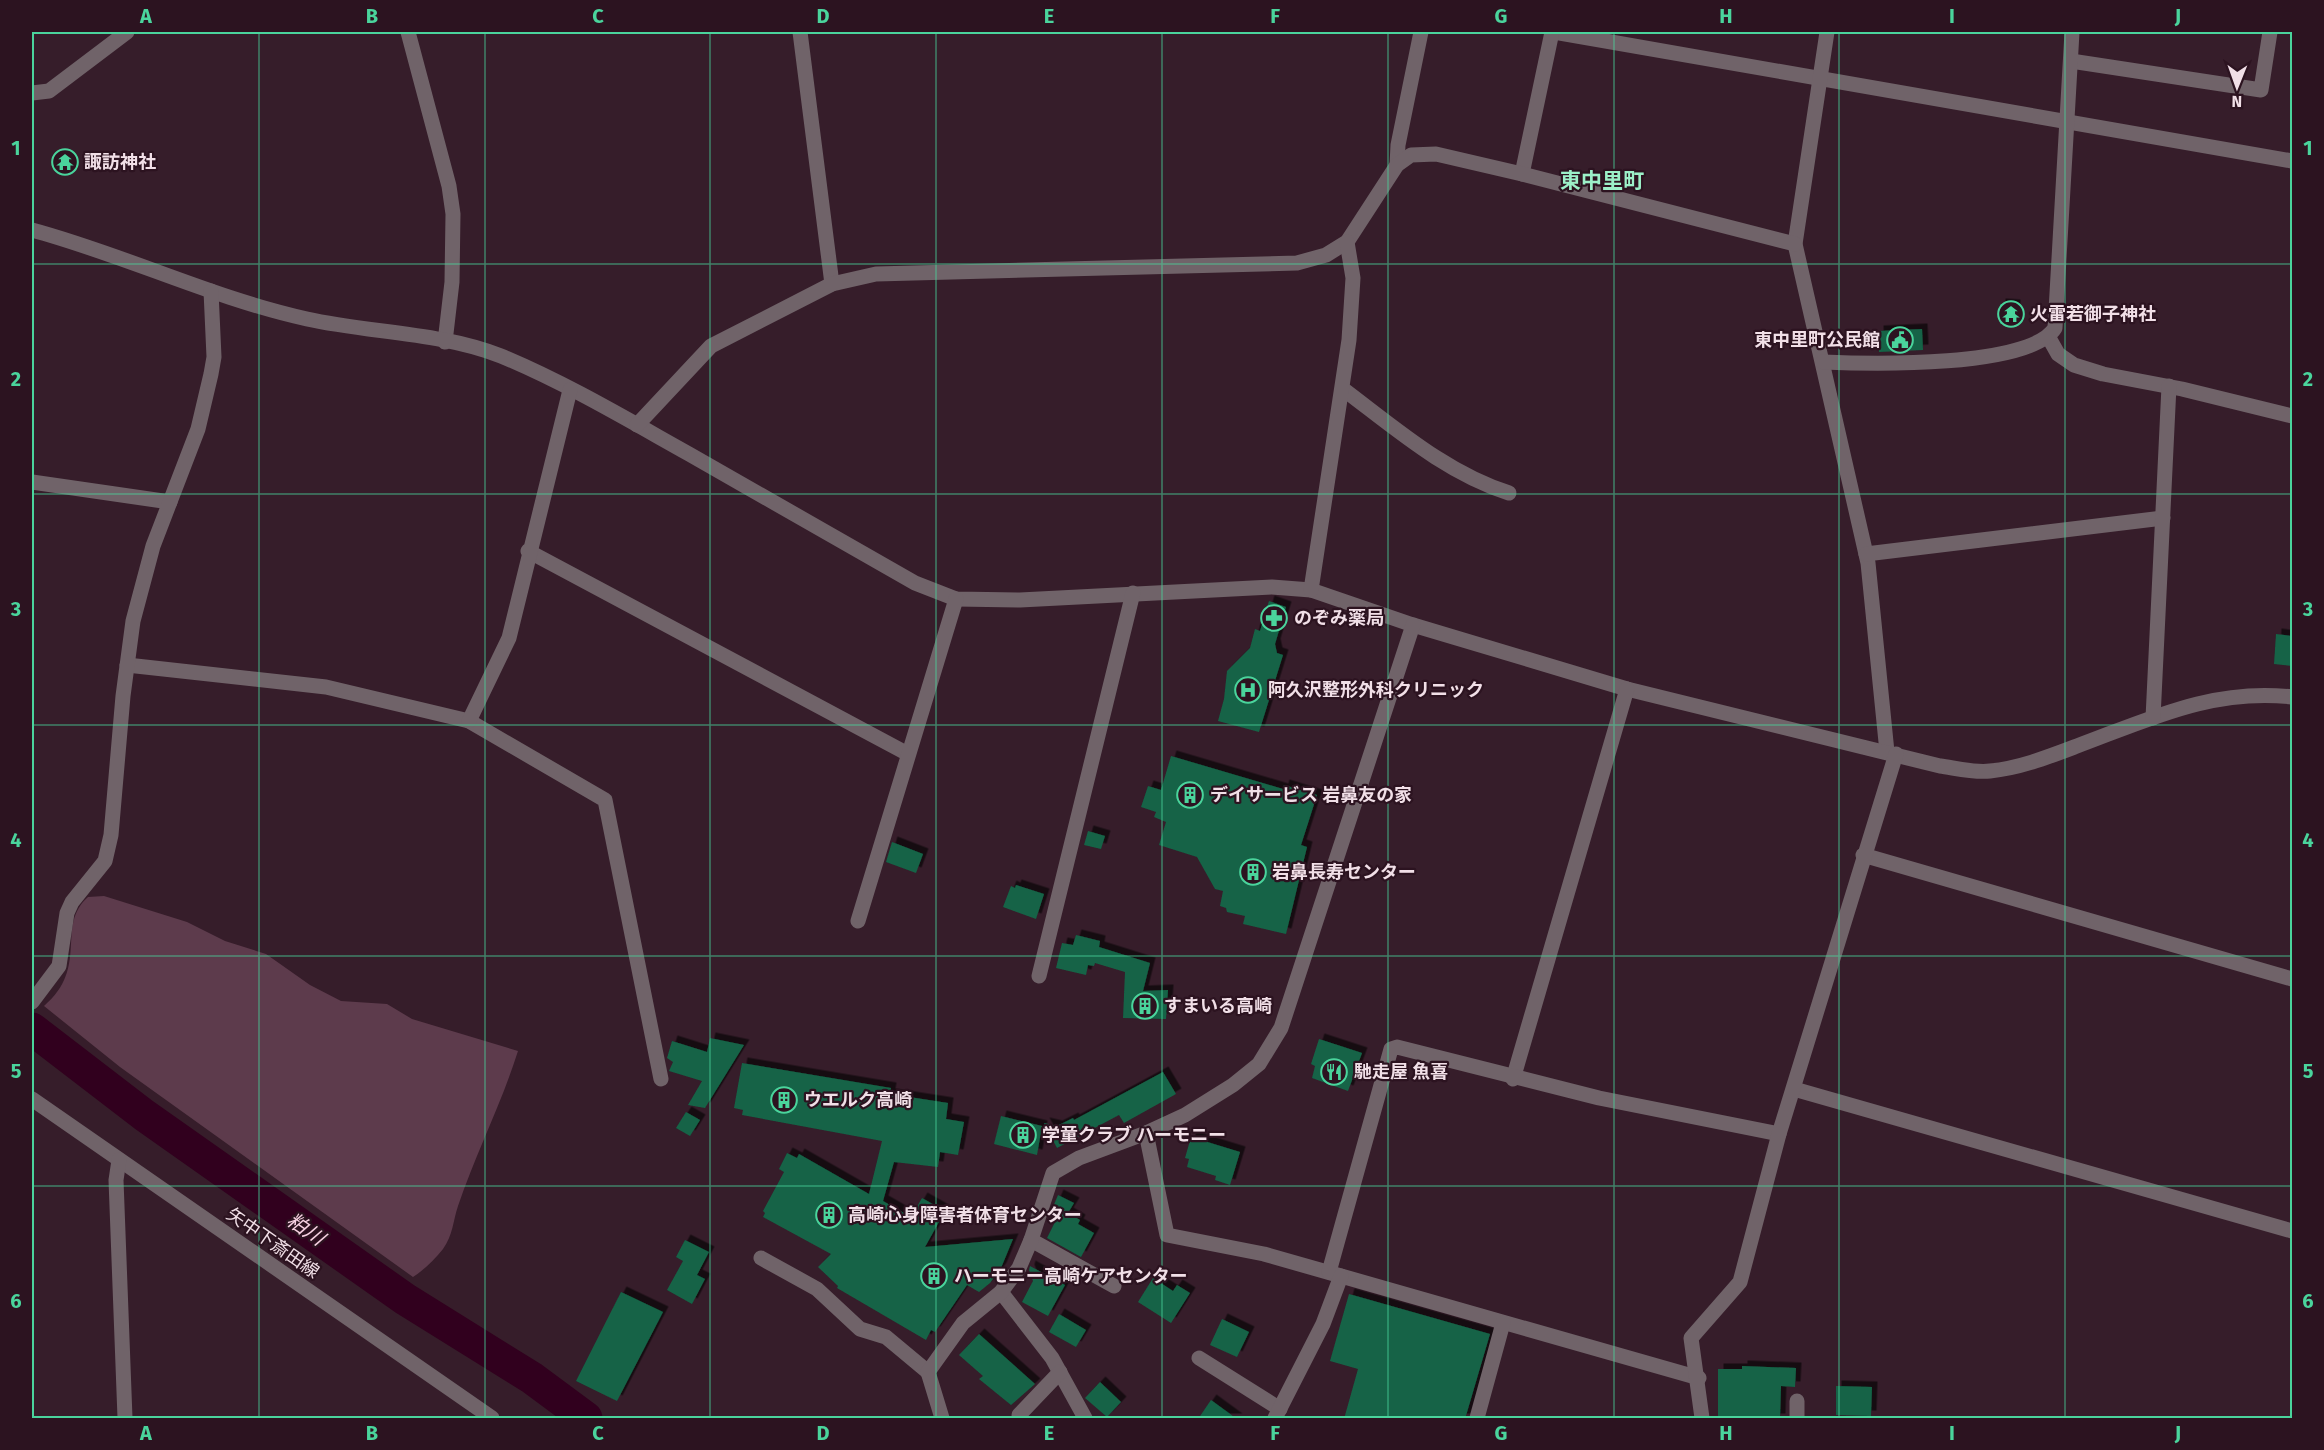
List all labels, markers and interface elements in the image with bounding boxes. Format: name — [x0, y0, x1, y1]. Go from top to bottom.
text: A — [139, 4, 153, 28]
text: B — [366, 4, 378, 28]
text: C — [592, 4, 604, 28]
text: D — [816, 4, 830, 28]
text: E — [1044, 4, 1054, 28]
text: F — [1270, 4, 1280, 28]
text: G — [1495, 4, 1507, 28]
text: H — [1719, 4, 1733, 28]
text: I — [1949, 4, 1955, 28]
text: J — [2174, 4, 2181, 28]
north arrow — [2207, 57, 2267, 117]
text: N — [2231, 92, 2242, 111]
text: 1 — [11, 136, 21, 160]
text: 1 — [2303, 136, 2313, 160]
temple icon: 諏訪神社 — [50, 147, 80, 177]
place label: 諏訪神社 — [84, 151, 156, 173]
district label: 東中里町 — [1560, 168, 1644, 194]
temple icon: 火雷若御子神社 — [1996, 299, 2026, 329]
place label: 火雷若御子神社 — [2030, 303, 2156, 325]
public building icon: 東中里町公民館 — [1885, 325, 1915, 355]
place label: 東中里町公民館 — [1754, 329, 1880, 351]
text: 2 — [11, 367, 21, 391]
text: 2 — [2303, 367, 2313, 391]
text: 3 — [10, 597, 21, 621]
text: 3 — [2302, 597, 2313, 621]
pharmacy icon: のぞみ薬局 — [1259, 603, 1289, 633]
place label: のぞみ薬局 — [1294, 607, 1384, 629]
hospital icon: 阿久沢整形外科クリニック — [1233, 675, 1263, 705]
place label: 阿久沢整形外科クリニック — [1268, 679, 1484, 701]
building icon: デイサービス 岩鼻友の家 — [1175, 780, 1205, 810]
place label: デイサービス 岩鼻友の家 — [1210, 784, 1412, 806]
text: 4 — [10, 828, 22, 852]
text: 4 — [2302, 828, 2314, 852]
building icon: 岩鼻長寿センター — [1238, 857, 1268, 887]
place label: 岩鼻長寿センター — [1272, 861, 1416, 883]
building icon: すまいる高崎 — [1130, 991, 1160, 1021]
place label: すまいる高崎 — [1164, 995, 1272, 1017]
restaurant icon: 馳走屋 魚喜 — [1319, 1057, 1349, 1087]
text: 5 — [11, 1059, 22, 1083]
text: 5 — [2303, 1059, 2314, 1083]
place label: 馳走屋 魚喜 — [1354, 1061, 1448, 1083]
building icon: ウエルク高崎 — [769, 1085, 799, 1115]
place label: ウエルク高崎 — [804, 1089, 912, 1111]
building icon: 学童クラブ ハーモニー — [1008, 1120, 1038, 1150]
place label: 学童クラブ ハーモニー — [1042, 1124, 1226, 1146]
building icon: 高崎心身障害者体育センター — [814, 1200, 844, 1230]
street label: 矢中下斎田線 — [222, 1203, 324, 1283]
place label: 高崎心身障害者体育センター — [848, 1204, 1082, 1226]
water label: 粕川 — [283, 1208, 331, 1251]
building icon: ハーモニー高崎ケアセンター — [919, 1261, 949, 1291]
place label: ハーモニー高崎ケアセンター — [954, 1265, 1188, 1287]
text: 6 — [10, 1289, 22, 1313]
text: 6 — [2302, 1289, 2314, 1313]
text: A — [139, 1421, 153, 1445]
text: B — [366, 1421, 378, 1445]
text: C — [592, 1421, 604, 1445]
text: D — [816, 1421, 830, 1445]
text: E — [1044, 1421, 1054, 1445]
text: F — [1270, 1421, 1280, 1445]
text: G — [1495, 1421, 1507, 1445]
text: H — [1719, 1421, 1733, 1445]
text: I — [1949, 1421, 1955, 1445]
text: J — [2174, 1421, 2181, 1445]

